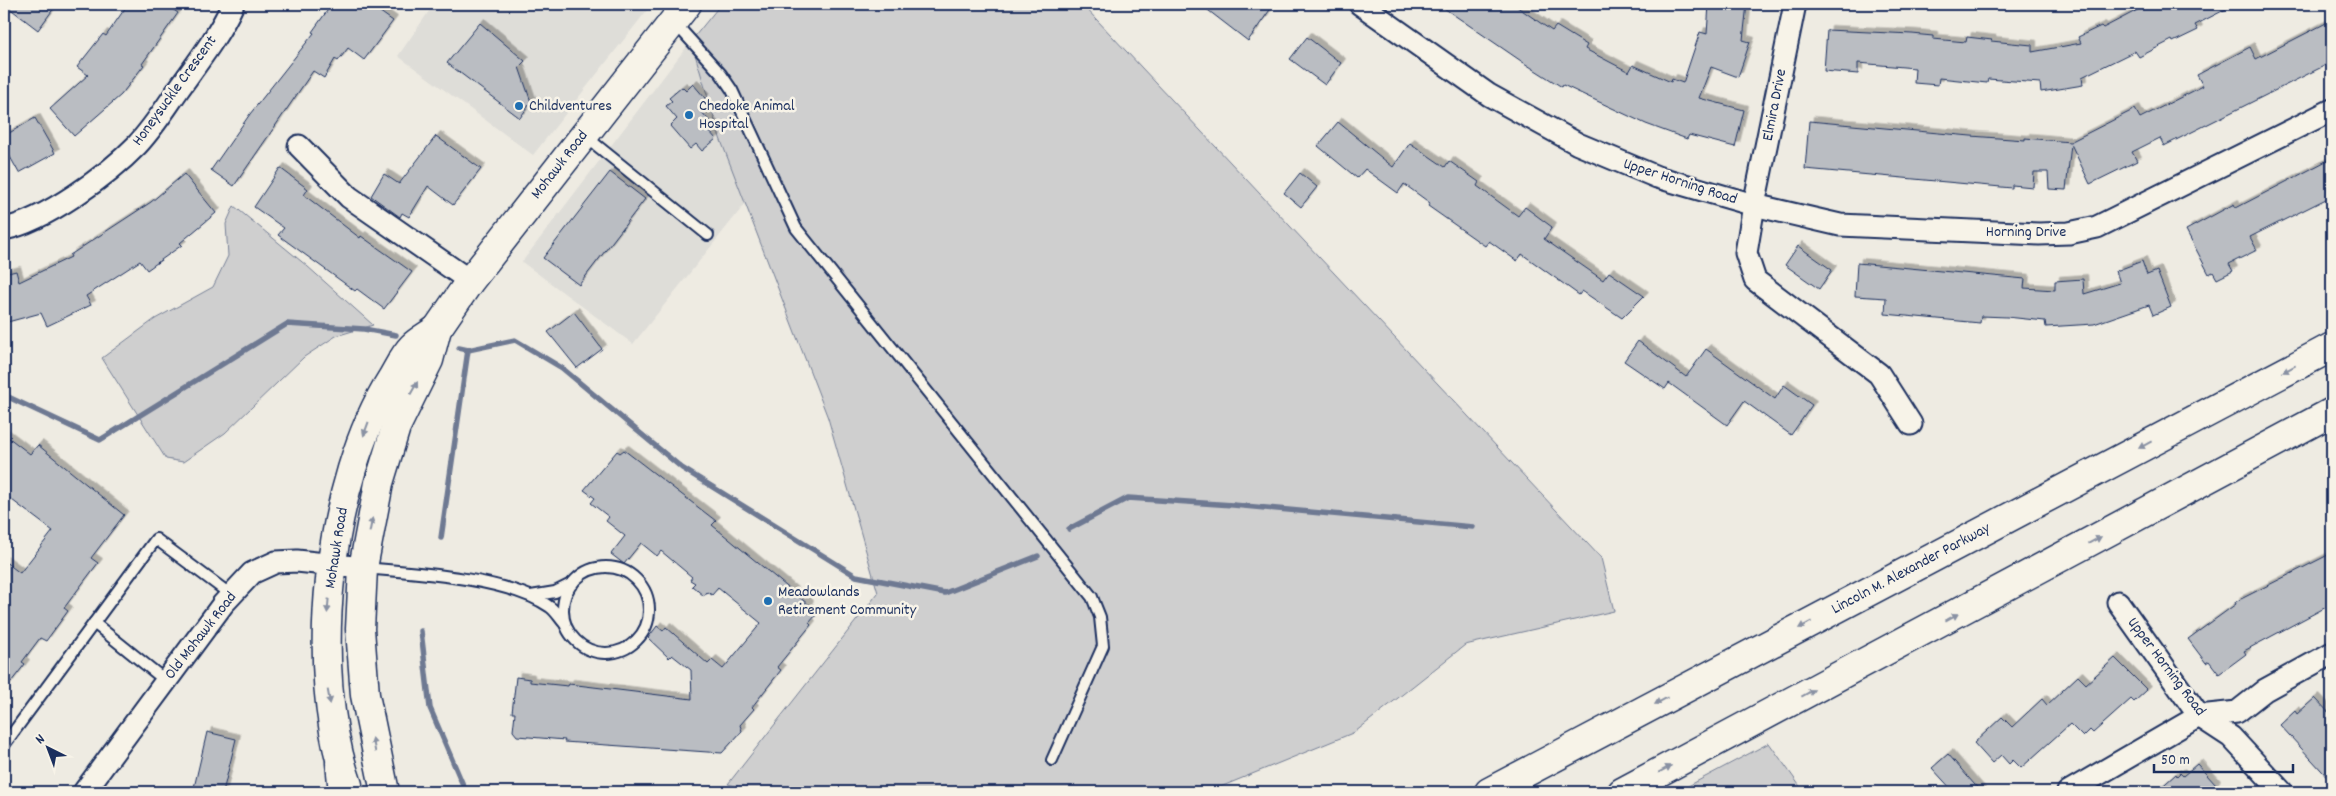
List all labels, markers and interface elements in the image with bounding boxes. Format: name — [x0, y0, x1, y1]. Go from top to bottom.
street label: Honeysuckle Crescent — [127, 31, 223, 151]
street label: Elmira Drive — [1757, 67, 1793, 143]
place label: Childventures — [529, 95, 612, 118]
place label: Chedoke Animal Hospital — [699, 95, 795, 136]
marker: Childventures — [513, 100, 525, 112]
marker: Chedoke Animal Hospital — [683, 109, 695, 121]
street label: Mohawk Road — [526, 126, 594, 204]
street label: Upper Horning Road — [1620, 153, 1740, 211]
street label: Horning Drive — [1986, 221, 2066, 244]
one-way arrow — [2282, 365, 2296, 373]
one-way arrow — [410, 381, 418, 396]
one-way arrow — [362, 422, 369, 437]
one-way arrow — [2138, 441, 2153, 449]
street label: Mohawk Road — [319, 506, 355, 590]
street label: Lincoln M. Alexander Parkway — [1827, 517, 1995, 621]
one-way arrow — [367, 518, 375, 533]
one-way arrow — [2088, 536, 2102, 544]
place label: Meadowlands Retirement Community — [778, 581, 917, 622]
street label: Old Mohawk Road — [159, 587, 243, 685]
marker: Meadowlands Retirement Community — [762, 595, 774, 607]
one-way arrow — [324, 599, 332, 615]
one-way arrow — [1945, 613, 1959, 621]
street label: Upper Horning Road — [2121, 613, 2211, 721]
one-way arrow — [1797, 621, 1812, 629]
one-way arrow — [1801, 689, 1816, 697]
one-way arrow — [326, 690, 334, 706]
one-way arrow — [1654, 697, 1668, 705]
north arrow — [22, 724, 72, 774]
text: N — [31, 730, 50, 750]
one-way arrow — [370, 736, 378, 752]
scale bar — [2154, 741, 2292, 773]
text: 50 m — [2161, 750, 2190, 772]
one-way arrow — [1658, 765, 1672, 773]

